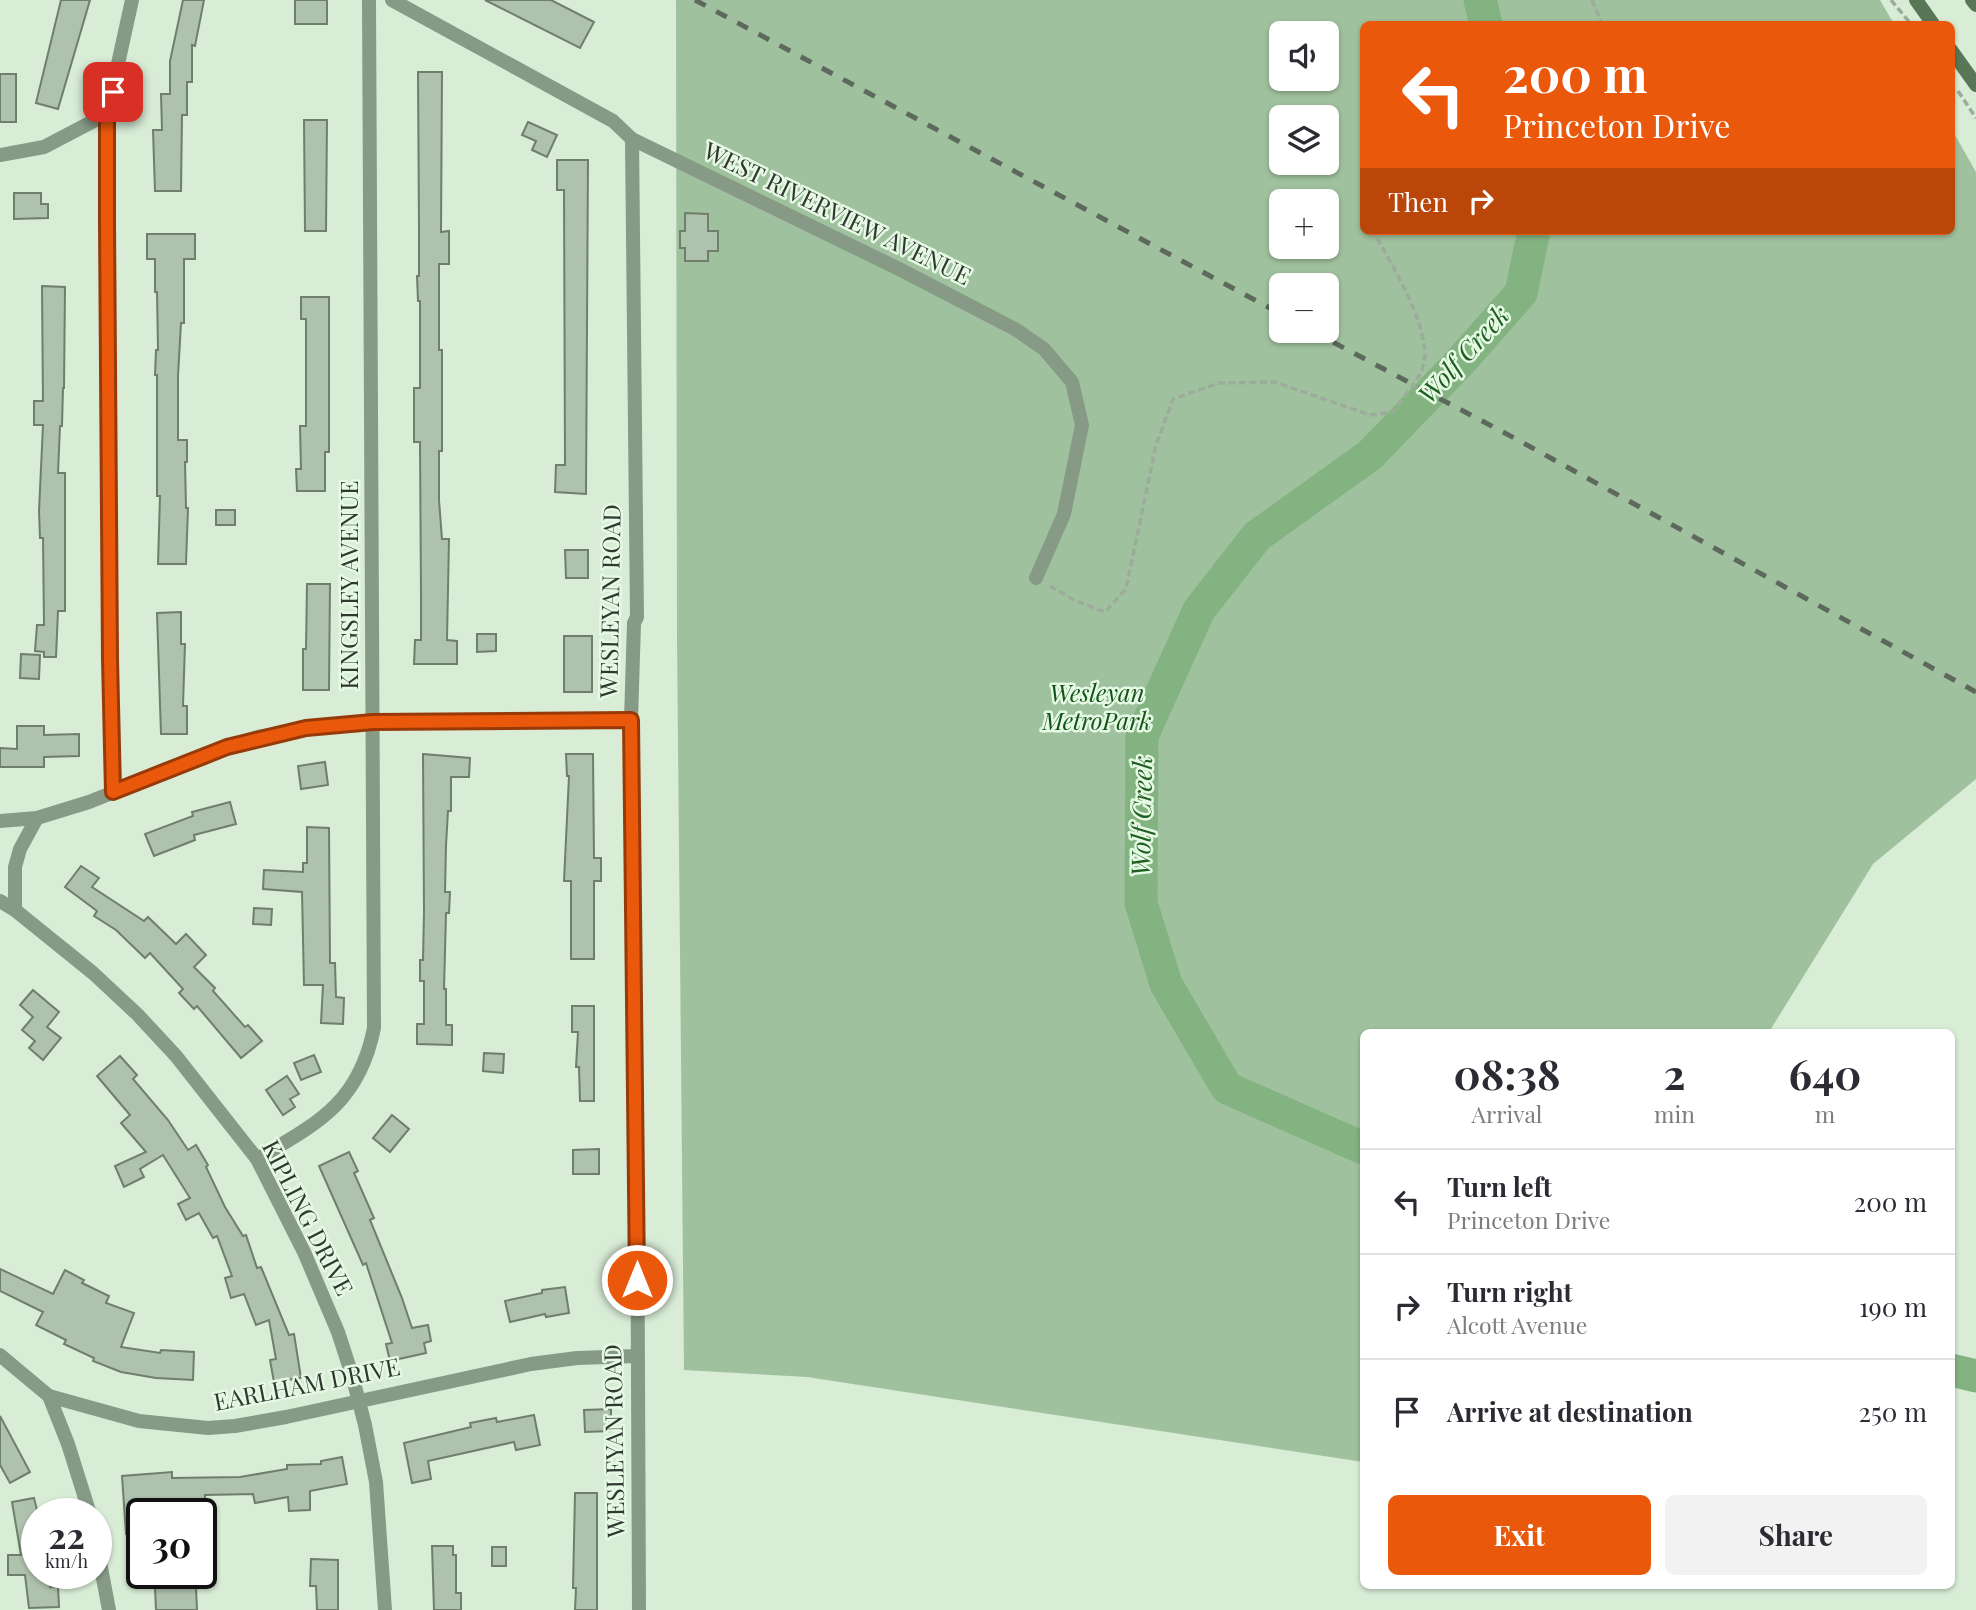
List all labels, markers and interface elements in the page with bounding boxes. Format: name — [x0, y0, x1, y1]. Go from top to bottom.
map controls — [1269, 21, 1339, 343]
button: sound — [1269, 21, 1339, 91]
text: 200 m — [1503, 40, 1648, 105]
icon: left — [1388, 49, 1479, 140]
pin — [83, 62, 143, 122]
icon: arrive — [94, 73, 132, 111]
text: Princeton Drive — [1503, 103, 1730, 146]
button: layers — [1269, 105, 1339, 175]
street label: WEST RIVERVIEW AVENUE — [698, 133, 977, 291]
icon: right — [1462, 182, 1500, 220]
text: Then — [1388, 184, 1448, 219]
button: + — [1269, 189, 1339, 259]
button: − — [1269, 273, 1339, 343]
water label: Wolf Creek — [1410, 297, 1516, 411]
street label: KINGSLEY AVENUE — [332, 480, 364, 690]
street label: WESLEYAN ROAD — [591, 504, 627, 699]
park label: Wesleyan MetroPark — [1041, 676, 1152, 736]
water label: Wolf Creek — [1122, 755, 1159, 877]
text: 08:38 — [1454, 1045, 1560, 1101]
text: 2 — [1664, 1045, 1686, 1101]
text: 640 — [1789, 1045, 1861, 1101]
text: Arrival — [1472, 1098, 1542, 1129]
text: min — [1654, 1098, 1695, 1129]
text: m — [1815, 1098, 1835, 1129]
street label: KIPLING DRIVE — [256, 1134, 362, 1300]
text: Turn left — [1447, 1169, 1552, 1204]
icon: left — [1388, 1183, 1426, 1221]
text: 200 m — [1854, 1184, 1927, 1219]
text: Princeton Drive — [1447, 1204, 1610, 1235]
position arrow — [600, 1243, 674, 1317]
text: Turn right — [1447, 1274, 1573, 1309]
icon: right — [1388, 1288, 1426, 1326]
text: 190 m — [1859, 1289, 1927, 1324]
text: Alcott Avenue — [1447, 1309, 1587, 1340]
street label: WESLEYAN ROAD — [595, 1344, 631, 1539]
street label: EARLHAM DRIVE — [211, 1349, 403, 1417]
icon: arrive — [1388, 1393, 1426, 1431]
text: Arrive at destination — [1447, 1394, 1693, 1429]
text: 250 m — [1859, 1394, 1927, 1429]
button: Exit — [1388, 1495, 1651, 1575]
button: Share — [1665, 1495, 1927, 1575]
speed limit sign: 30 — [126, 1498, 217, 1589]
text: 22 — [48, 1511, 85, 1558]
text: km/h — [45, 1549, 88, 1573]

